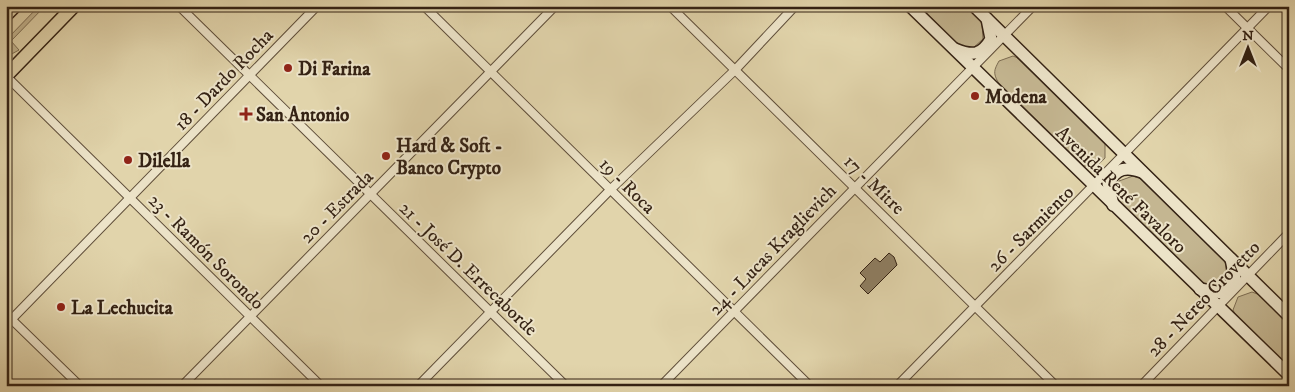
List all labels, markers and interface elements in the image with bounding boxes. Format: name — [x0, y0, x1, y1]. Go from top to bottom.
north arrow — [1222, 22, 1272, 72]
street label: 18 - Dardo Rocha — [170, 24, 278, 136]
text: N — [1242, 27, 1254, 45]
place label: Di Farina — [298, 58, 371, 81]
marker: Di Farina — [282, 62, 294, 74]
place label: Modena — [985, 86, 1048, 109]
marker: Modena — [969, 90, 981, 102]
place label: San Antonio — [256, 104, 349, 127]
marker: San Antonio — [240, 108, 252, 120]
street label: Avenida René Favaloro — [1051, 122, 1191, 259]
place label: Hard & Soft - Banco Crypto — [396, 135, 502, 180]
place label: Dilella — [138, 150, 191, 173]
marker: Hard & Soft - Banco Crypto — [380, 150, 392, 162]
street label: 17 - Mitre — [839, 150, 909, 220]
street label: 19 - Roca — [594, 153, 660, 219]
marker: Dilella — [122, 154, 134, 166]
street label: 20 - Estrada — [296, 166, 378, 248]
street label: 24 - Lucas Kraglievich — [705, 180, 842, 320]
street label: 26 - Sarmiento — [983, 181, 1079, 277]
street label: 23 - Ramón Sorondo — [143, 189, 269, 315]
street label: 21 - José D. Errecaborde — [394, 197, 542, 341]
street label: 28 - Nereo Crovetto — [1143, 236, 1265, 362]
place label: La Lechucita — [71, 297, 174, 320]
marker: La Lechucita — [55, 301, 67, 313]

